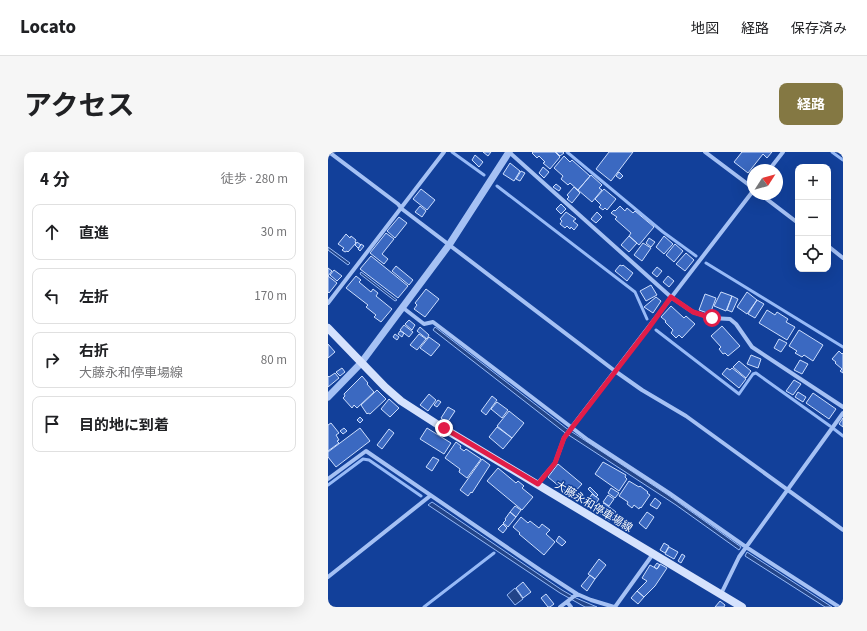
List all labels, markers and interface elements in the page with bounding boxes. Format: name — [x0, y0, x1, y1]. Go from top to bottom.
text: Locato — [20, 14, 76, 41]
text: 地図 — [691, 19, 719, 39]
text: 経路 — [741, 19, 769, 39]
text: 保存済み — [791, 19, 847, 39]
button: 経路 — [779, 83, 843, 125]
text: アクセス — [24, 86, 135, 126]
north arrow — [747, 164, 783, 200]
map controls — [795, 164, 831, 272]
button: + — [795, 164, 831, 200]
text: 4 分 — [40, 168, 69, 192]
text: 徒歩 · 280 m — [221, 170, 288, 188]
button: − — [795, 200, 831, 236]
icon: ahead — [41, 221, 63, 243]
text: 直進 — [79, 223, 109, 244]
text: 30 m — [261, 223, 287, 241]
button: locate — [795, 236, 831, 272]
icon: left — [41, 285, 63, 307]
text: 左折 — [79, 287, 109, 308]
text: 170 m — [254, 287, 287, 305]
route start — [703, 309, 721, 327]
text: 右折 — [79, 341, 109, 362]
icon: right — [41, 349, 63, 371]
text: 80 m — [261, 351, 287, 369]
text: 大藤永和停車場線 — [79, 364, 183, 382]
icon: arrive — [41, 413, 63, 435]
text: 目的地に到着 — [79, 415, 169, 436]
route end — [435, 419, 453, 437]
street label: 大藤永和停車場線 — [552, 477, 635, 536]

